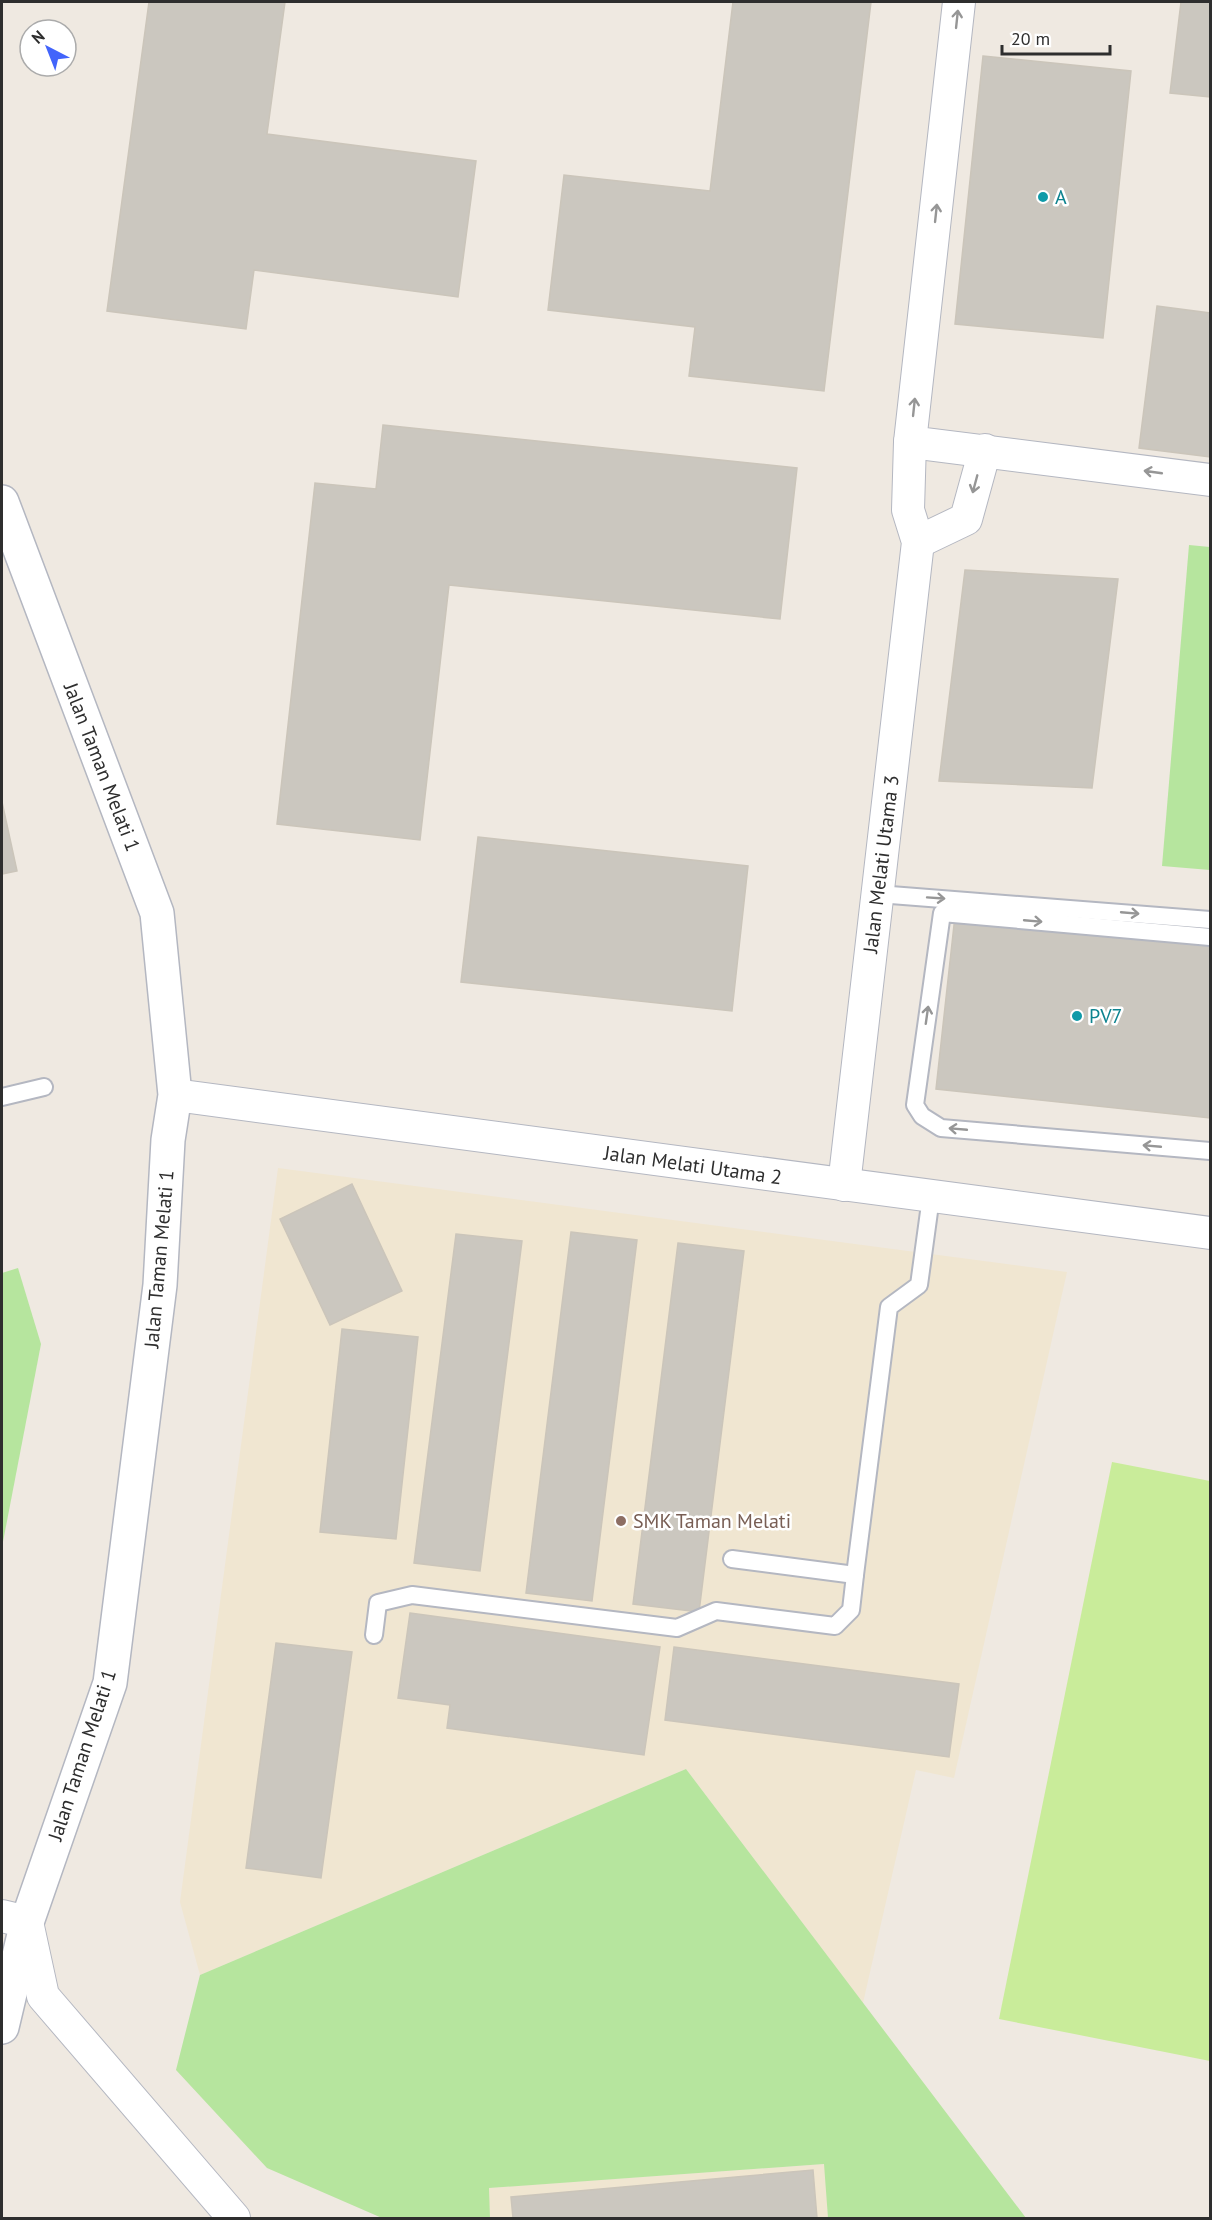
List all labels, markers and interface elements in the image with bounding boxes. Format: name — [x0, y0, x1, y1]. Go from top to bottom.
one-way arrow — [952, 10, 963, 29]
north arrow — [18, 18, 78, 78]
scale bar — [1002, 18, 1110, 56]
text: N — [27, 26, 49, 48]
text: 20 m — [1011, 27, 1050, 50]
place label: A — [1055, 184, 1067, 210]
marker: A — [1036, 190, 1050, 204]
one-way arrow — [930, 203, 941, 223]
one-way arrow — [909, 397, 920, 417]
one-way arrow — [1143, 466, 1163, 477]
one-way arrow — [969, 474, 981, 493]
street label: Jalan Taman Melati 1 — [57, 678, 146, 855]
street label: Jalan Melati Utama 3 — [857, 774, 905, 955]
one-way arrow — [925, 893, 945, 904]
one-way arrow — [1120, 908, 1140, 919]
one-way arrow — [1023, 916, 1043, 927]
place label: PV7 — [1089, 1003, 1122, 1029]
one-way arrow — [922, 1006, 933, 1026]
marker: PV7 — [1070, 1009, 1084, 1023]
one-way arrow — [948, 1123, 968, 1134]
street label: Jalan Melati Utama 2 — [602, 1140, 784, 1190]
one-way arrow — [1143, 1140, 1163, 1151]
street label: Jalan Taman Melati 1 — [138, 1169, 180, 1350]
place label: SMK Taman Melati — [633, 1508, 791, 1534]
marker: SMK Taman Melati — [614, 1514, 628, 1528]
street label: Jalan Taman Melati 1 — [42, 1666, 122, 1845]

